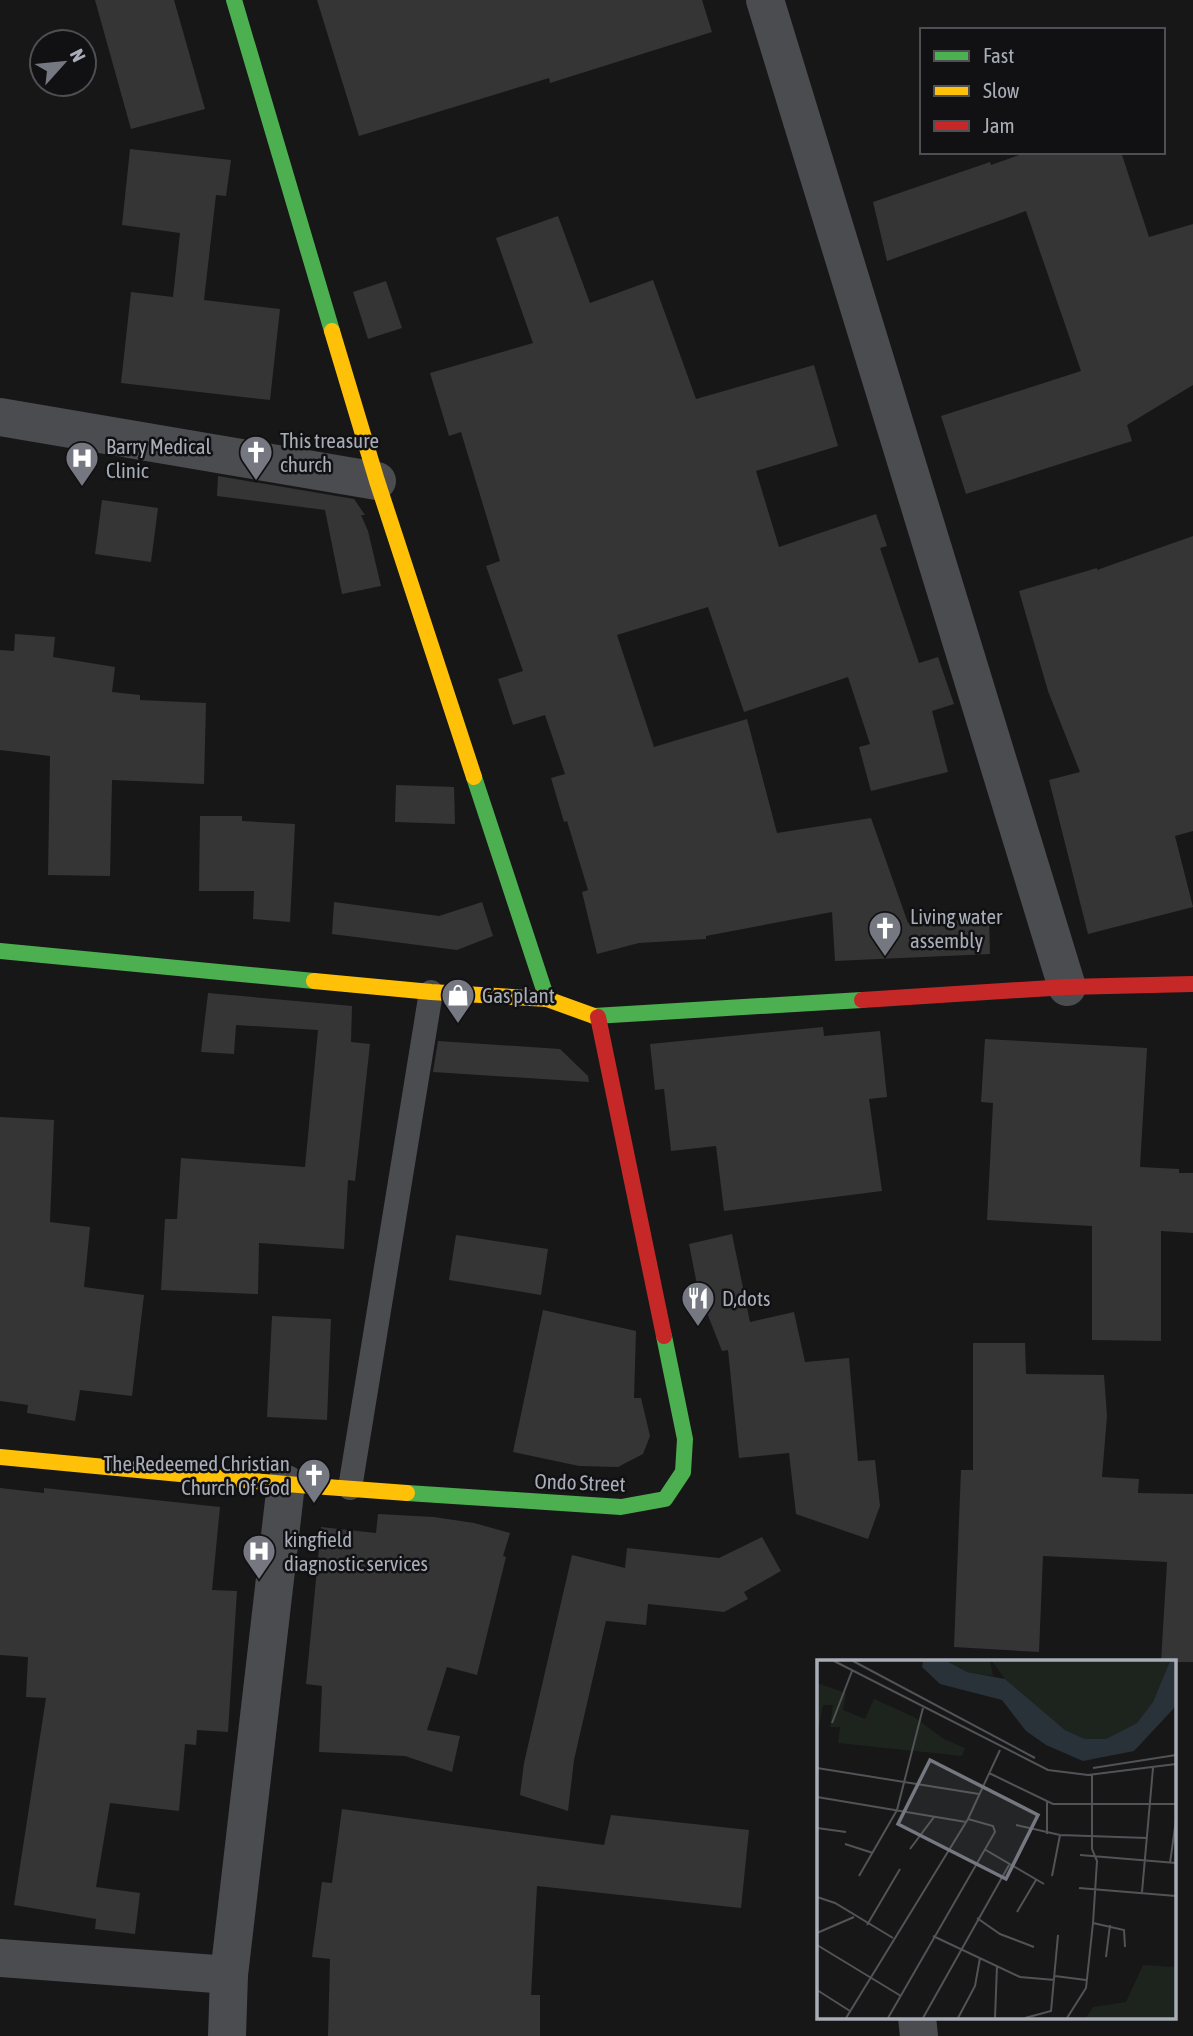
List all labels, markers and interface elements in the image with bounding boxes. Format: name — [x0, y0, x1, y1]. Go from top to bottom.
north arrow — [28, 28, 98, 98]
legend — [920, 28, 1165, 154]
text: Fast — [983, 43, 1014, 67]
text: N — [66, 45, 90, 65]
text: Slow — [983, 78, 1020, 102]
text: Jam — [983, 113, 1015, 137]
place label: This treasure church — [280, 428, 379, 476]
church icon: This treasure church — [237, 433, 275, 482]
place label: Barry Medical Clinic — [106, 434, 211, 482]
hospital icon: Barry Medical Clinic — [63, 439, 101, 488]
place label: Living water assembly — [910, 904, 1003, 952]
church icon: Living water assembly — [866, 909, 904, 958]
shop icon: Gas plant — [439, 976, 477, 1025]
place label: Gas plant — [482, 983, 555, 1007]
restaurant icon: D,dots — [679, 1279, 717, 1328]
place label: D,dots — [722, 1286, 770, 1310]
place label: The Redeemed Christian Church Of God — [103, 1451, 290, 1499]
church icon: The Redeemed Christian Church Of God — [295, 1456, 333, 1505]
street label: Ondo Street — [534, 1468, 626, 1496]
place label: kingfield diagnostic services — [284, 1527, 428, 1575]
hospital icon: kingfield diagnostic services — [240, 1532, 278, 1581]
inset map — [817, 1660, 1176, 2018]

